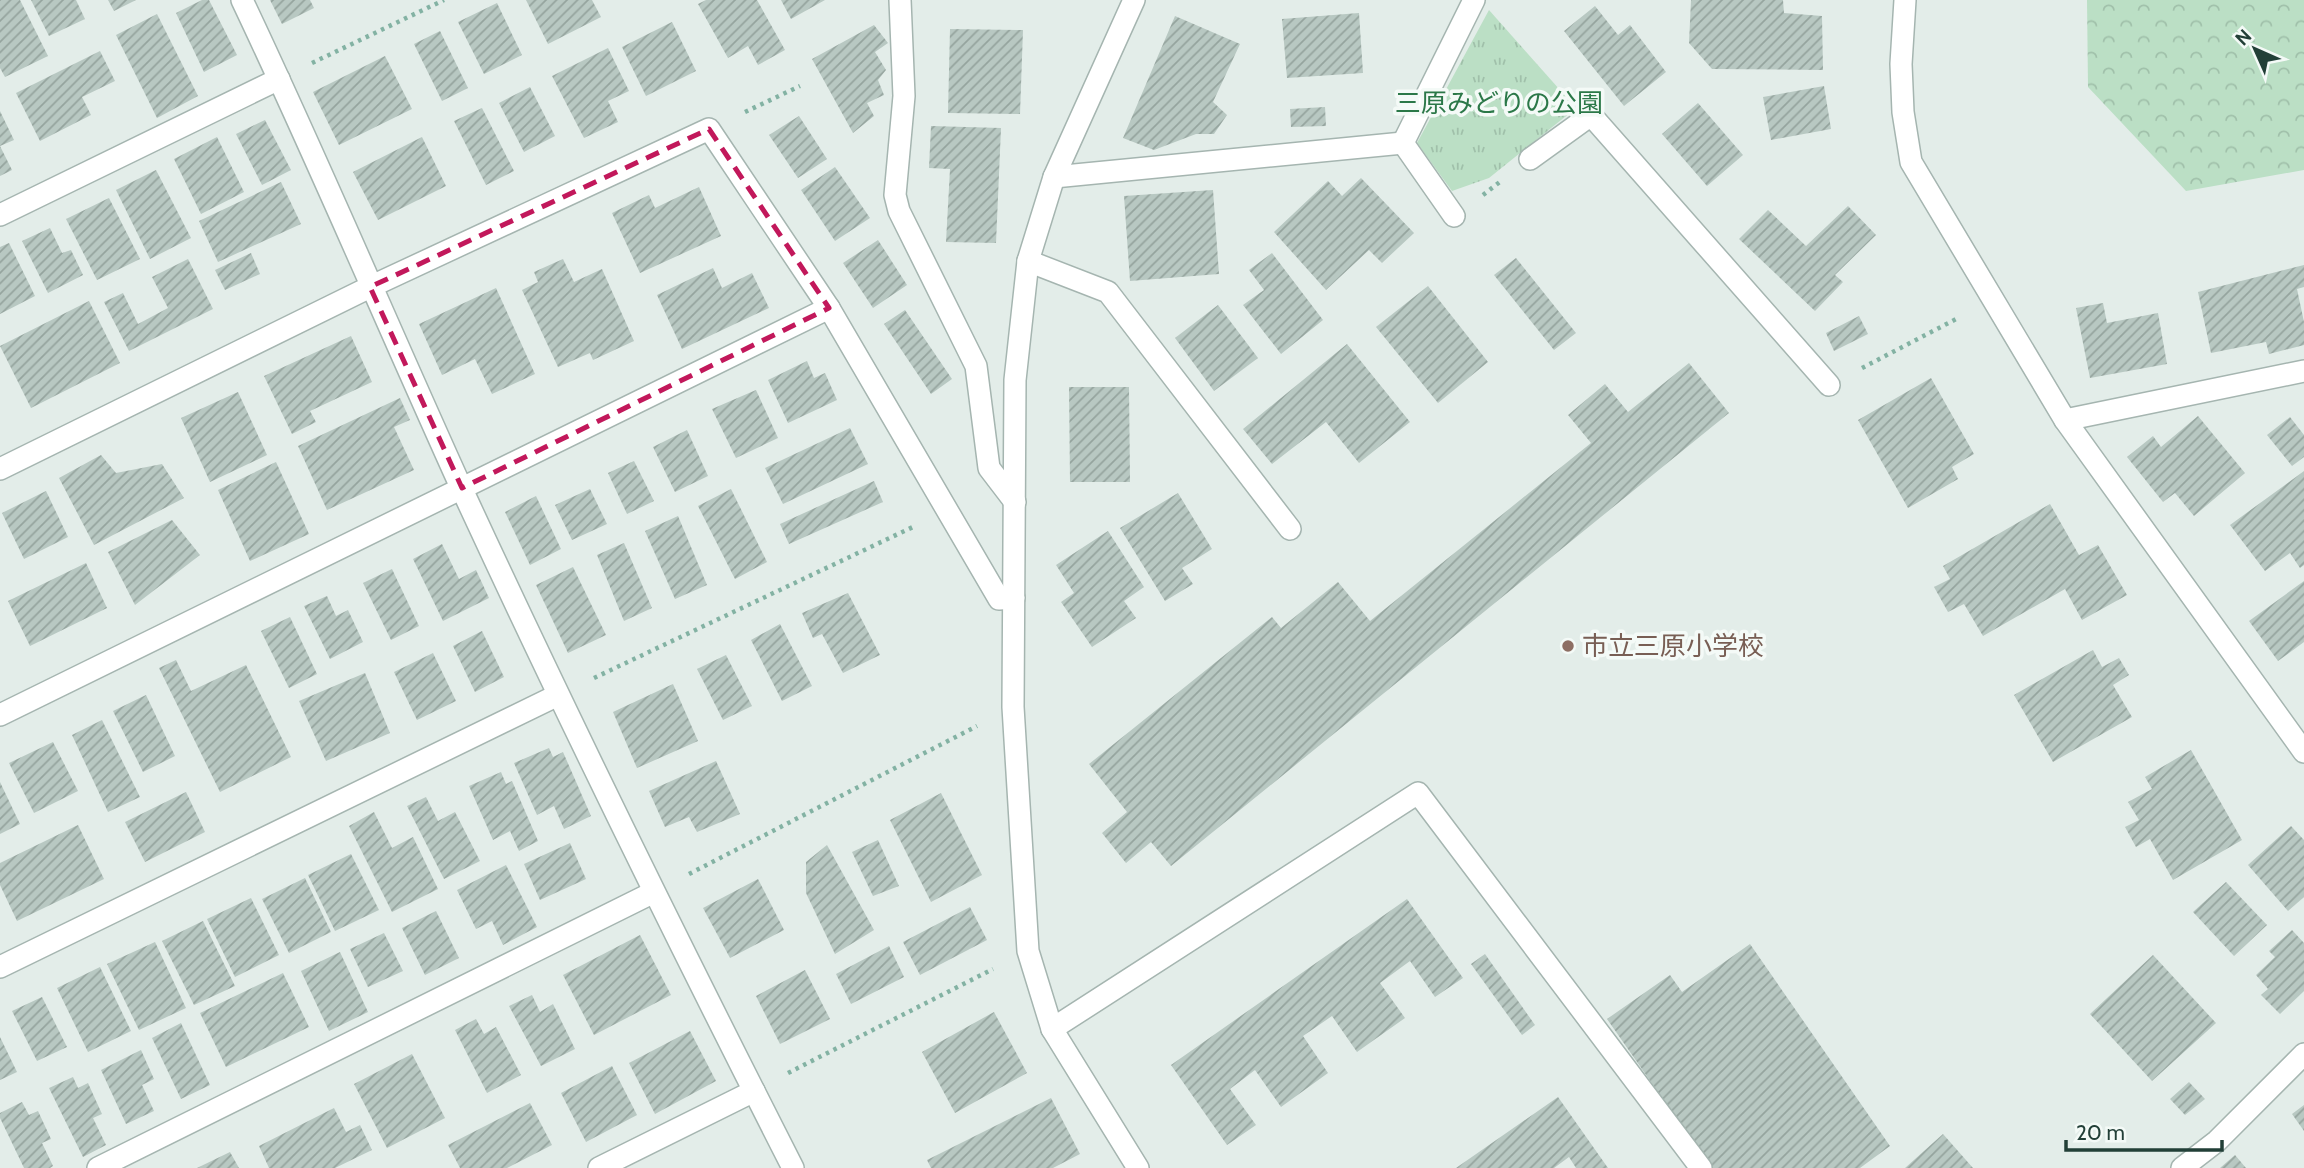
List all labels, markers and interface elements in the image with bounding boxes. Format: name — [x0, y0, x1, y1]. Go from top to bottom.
north arrow — [2220, 14, 2290, 84]
text: N — [2230, 24, 2256, 50]
park label: 三原みどりの公園 — [1395, 87, 1603, 119]
place label: 市立三原小学校 — [1582, 630, 1764, 662]
marker: 市立三原小学校 — [1560, 638, 1576, 654]
scale bar — [2066, 1108, 2222, 1152]
text: 20 m — [2076, 1120, 2125, 1145]

